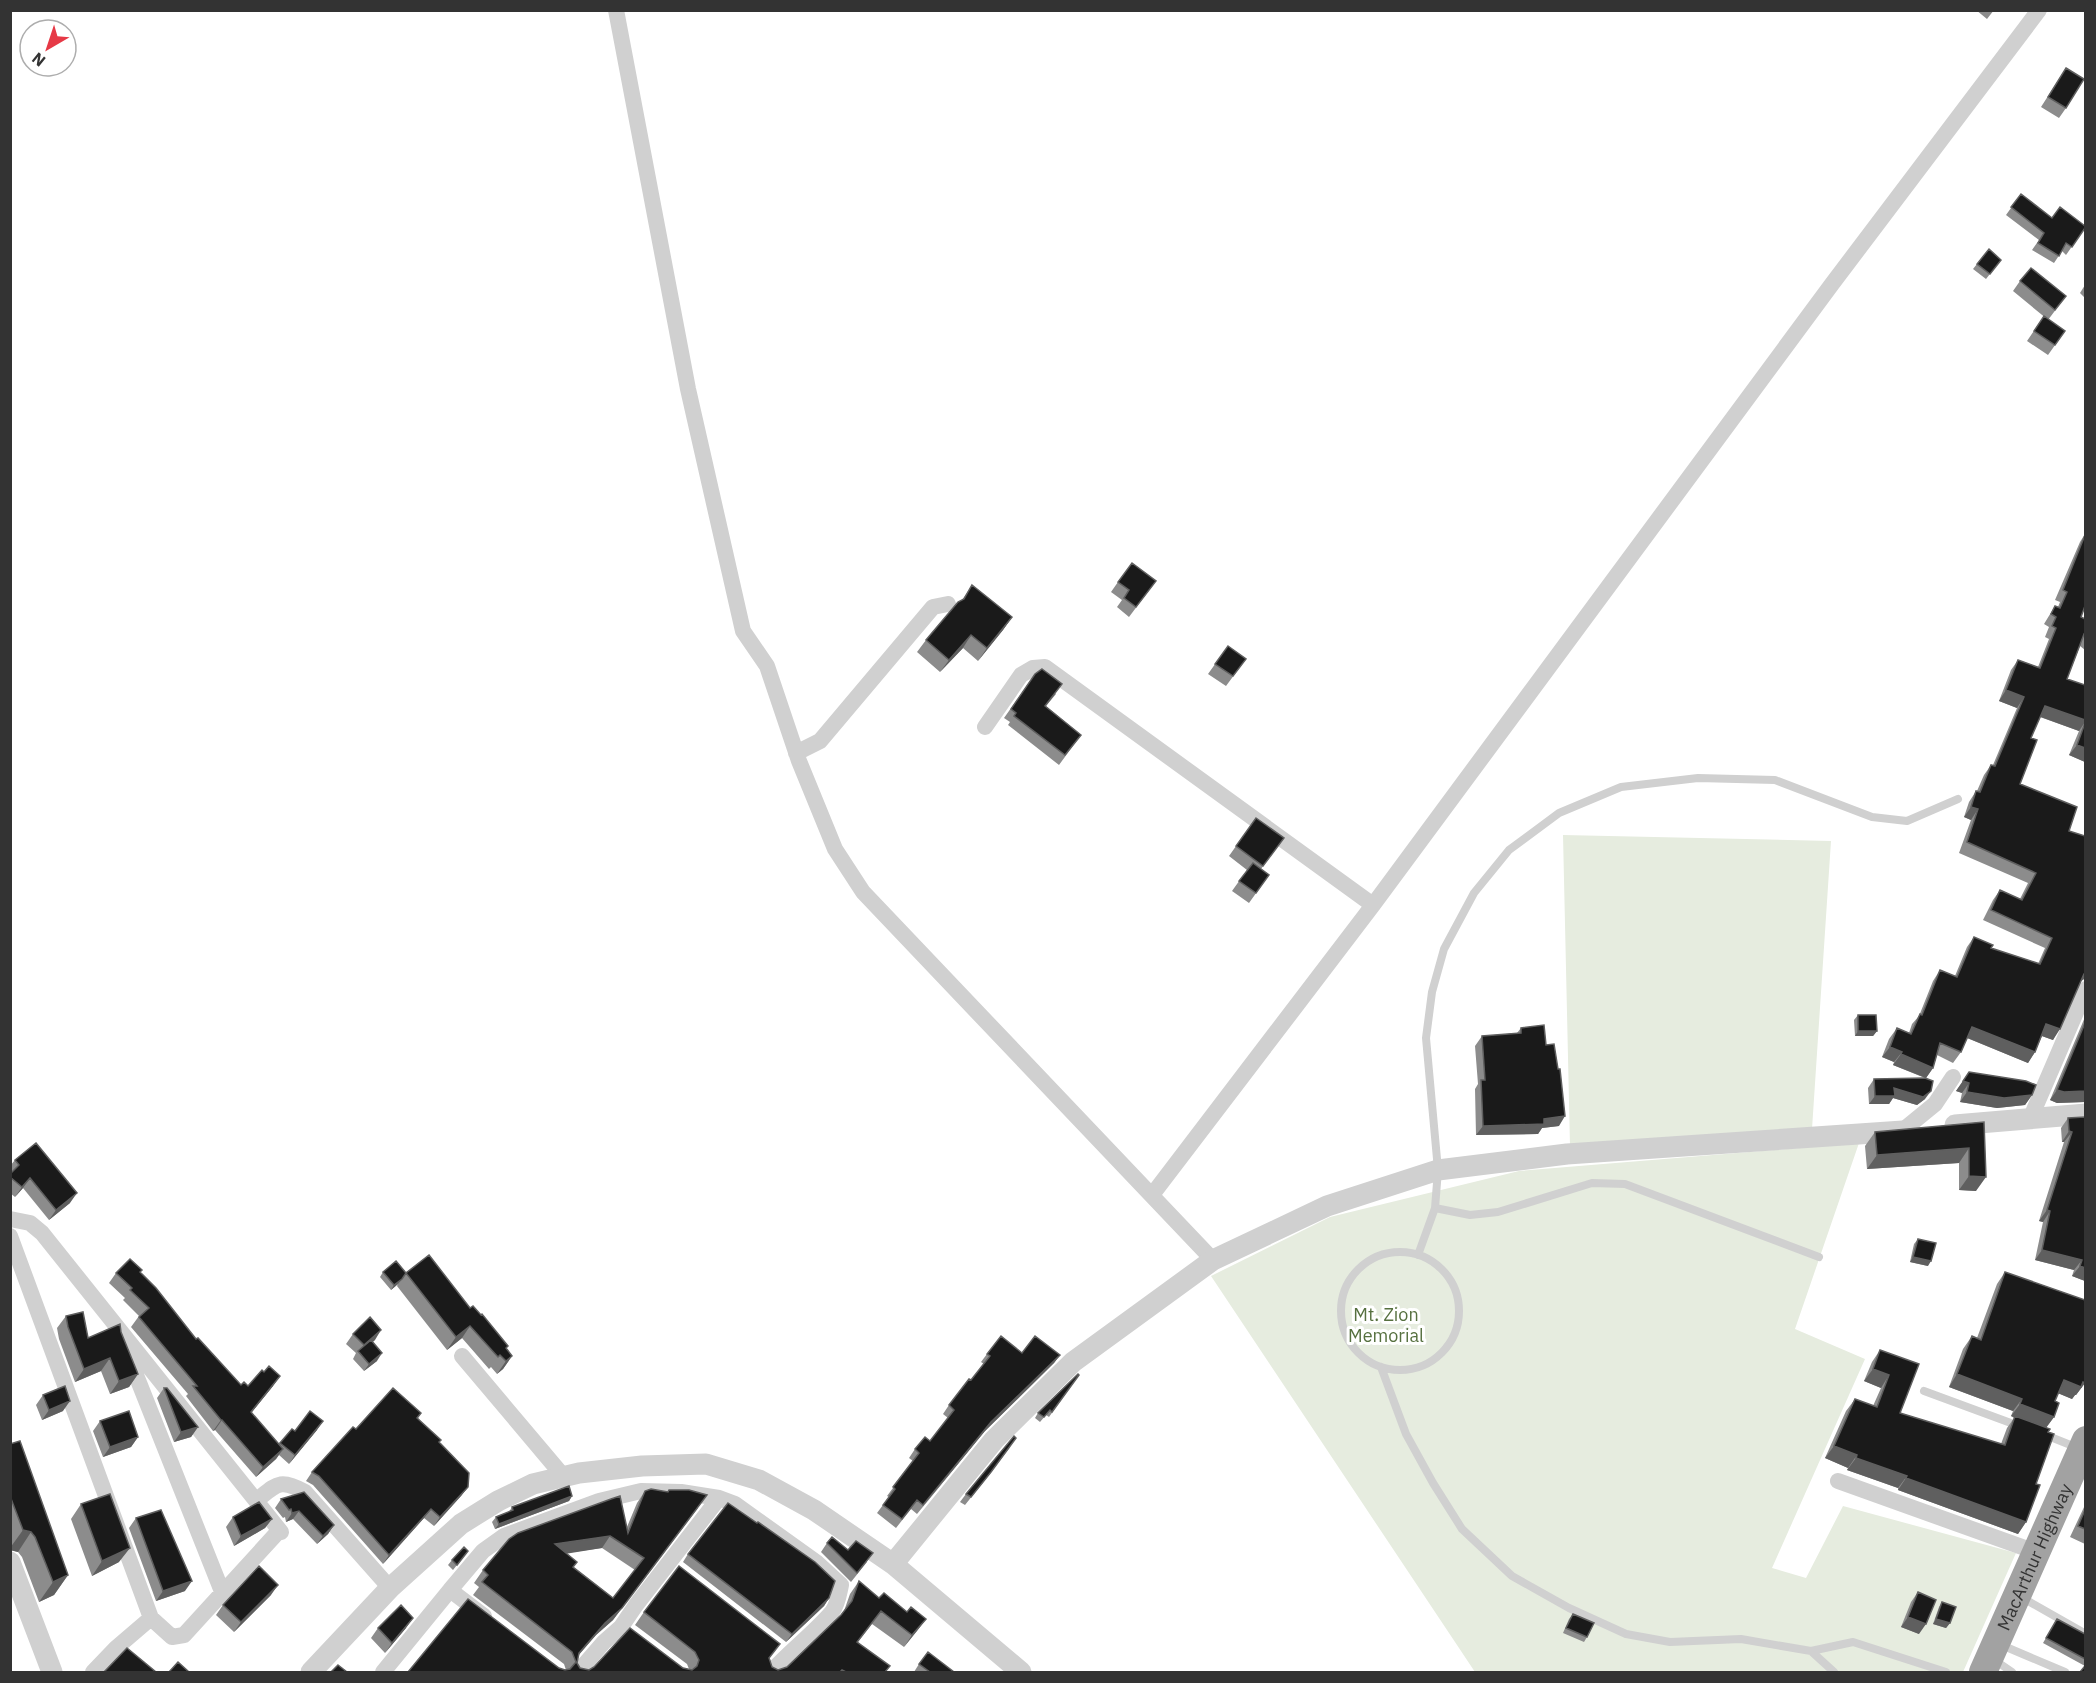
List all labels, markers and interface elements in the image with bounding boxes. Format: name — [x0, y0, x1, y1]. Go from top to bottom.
north arrow — [18, 18, 78, 78]
text: N — [28, 48, 49, 71]
park label: Mt. Zion Memorial — [1348, 1303, 1424, 1347]
street label: MacArthur Highway — [1991, 1480, 2077, 1634]

